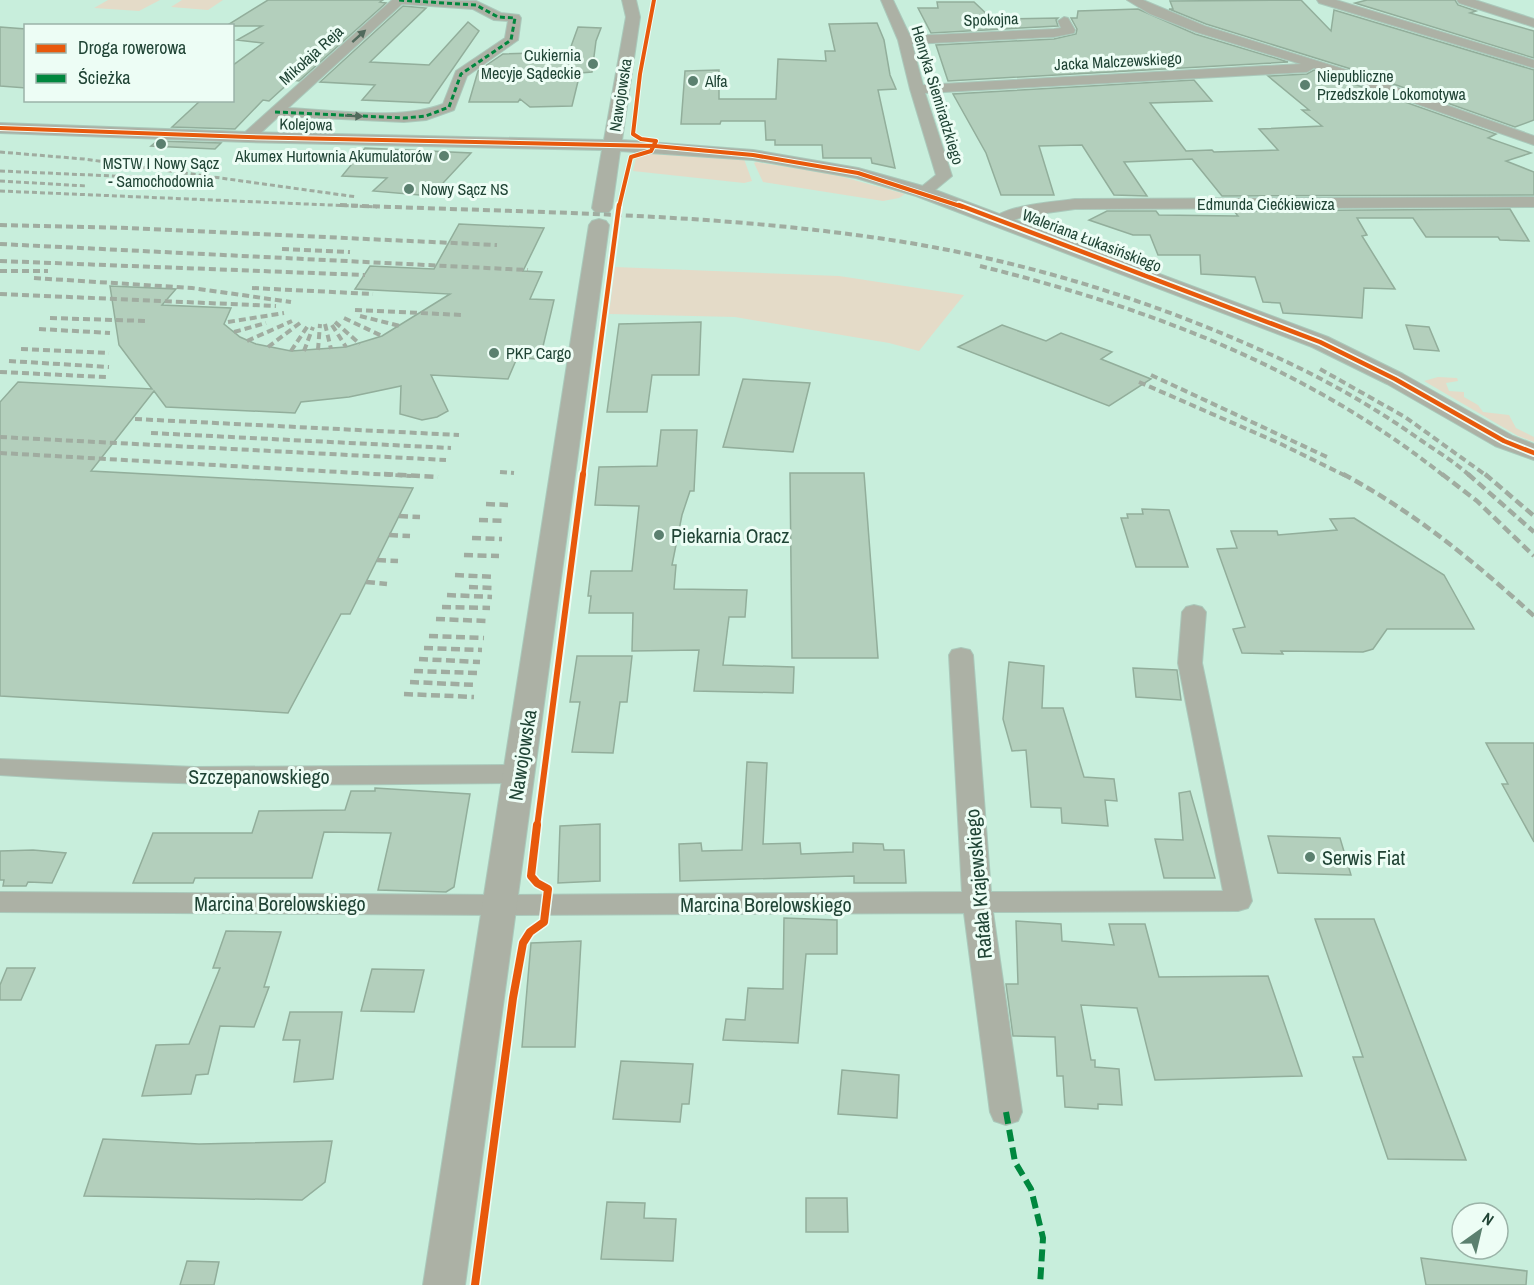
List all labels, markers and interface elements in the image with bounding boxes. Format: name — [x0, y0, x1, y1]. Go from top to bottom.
street label: Spokojna — [963, 7, 1019, 31]
street label: Mikołaja Reja — [274, 20, 348, 90]
street label: Henryka Siemiradzkiego — [906, 23, 970, 167]
legend — [24, 24, 234, 102]
one-way arrow — [351, 30, 366, 43]
text: Droga rowerowa — [78, 35, 186, 60]
place label: Cukiernia Mecyje Sądeckie — [481, 44, 582, 84]
street label: Jacka Malczewskiego — [1054, 47, 1182, 75]
street label: Nawojowska — [603, 56, 637, 133]
marker: Cukiernia Mecyje Sądeckie — [586, 57, 600, 71]
text: Ścieżka — [78, 65, 131, 90]
place label: Niepubliczne Przedszkole Lokomotywa — [1317, 65, 1466, 105]
place label: Alfa — [704, 70, 728, 92]
marker: Alfa — [686, 74, 700, 88]
marker: Niepubliczne Przedszkole Lokomotywa — [1298, 78, 1312, 92]
one-way arrow — [344, 111, 363, 120]
street label: Kolejowa — [279, 113, 334, 135]
marker: MSTW I Nowy Sącz - Samochodownia — [154, 137, 168, 151]
place label: Akumex Hurtownia Akumulatorów — [234, 145, 433, 167]
marker: Akumex Hurtownia Akumulatorów — [437, 149, 451, 163]
place label: MSTW I Nowy Sącz - Samochodownia — [103, 152, 220, 192]
place label: Nowy Sącz NS — [421, 178, 509, 200]
marker: Nowy Sącz NS — [402, 182, 416, 196]
street label: Edmunda Ciećkiewicza — [1197, 193, 1336, 215]
street label: Waleriana Łukasińskiego — [1019, 203, 1165, 277]
place label: PKP Cargo — [506, 342, 571, 364]
marker: PKP Cargo — [487, 346, 501, 360]
place label: Piekarnia Oracz — [671, 522, 790, 549]
marker: Piekarnia Oracz — [652, 528, 666, 542]
street label: Nawojowska — [501, 707, 543, 803]
street label: Szczepanowskiego — [188, 763, 330, 790]
street label: Rafała Krajewskiego — [958, 808, 998, 960]
place label: Serwis Fiat — [1322, 844, 1405, 871]
marker: Serwis Fiat — [1303, 850, 1317, 864]
street label: Marcina Borelowskiego — [194, 890, 366, 917]
street label: Marcina Borelowskiego — [680, 891, 852, 918]
north arrow — [1450, 1201, 1510, 1261]
text: N — [1478, 1207, 1498, 1230]

